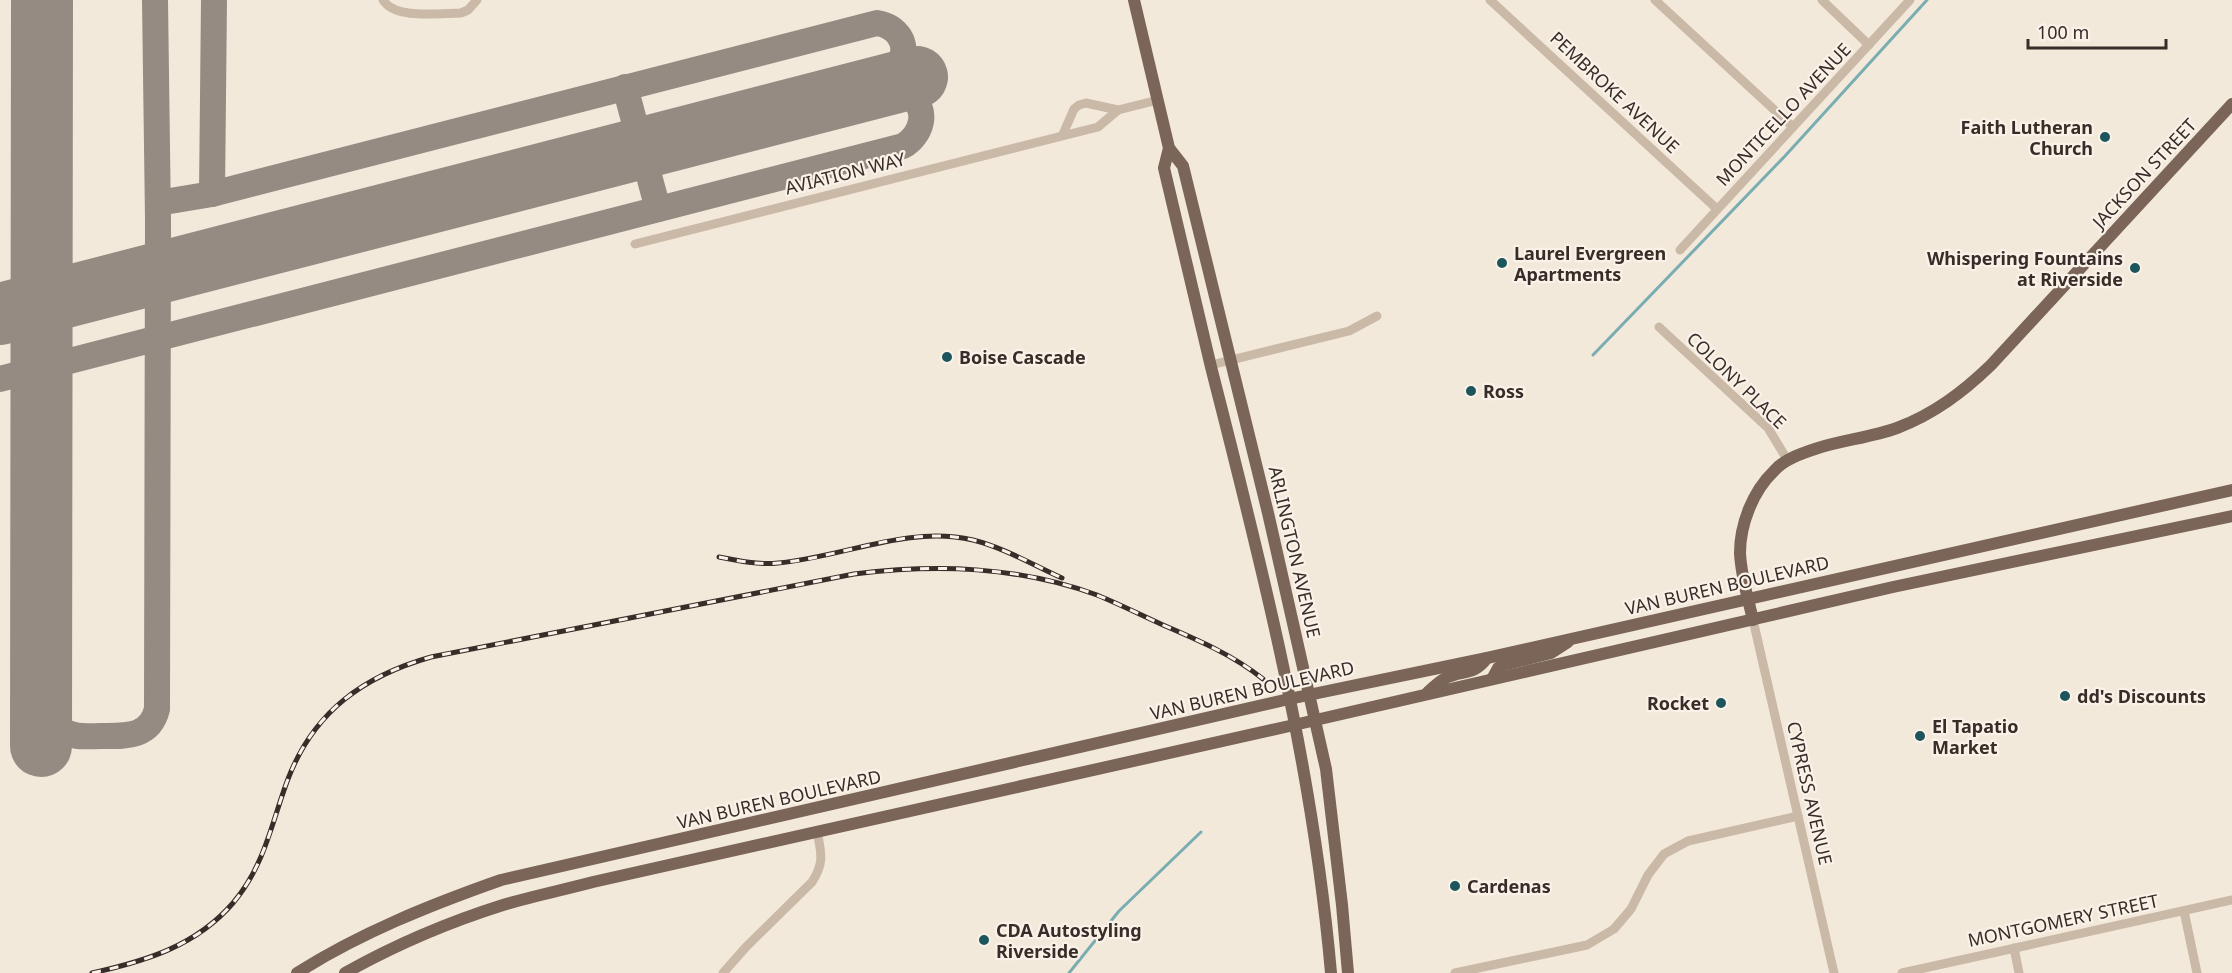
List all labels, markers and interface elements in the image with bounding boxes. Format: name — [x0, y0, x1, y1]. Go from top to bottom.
scale bar — [2028, 12, 2166, 50]
text: 100 m — [2037, 20, 2089, 44]
street label: PEMBROKE AVENUE — [1545, 26, 1685, 158]
street label: MONTICELLO AVENUE — [1710, 37, 1856, 191]
street label: JACKSON STREET — [2085, 113, 2201, 235]
place label: Faith Lutheran Church — [1961, 115, 2093, 160]
marker: Faith Lutheran Church — [2098, 130, 2112, 144]
street label: AVIATION WAY — [782, 146, 908, 200]
place label: Laurel Evergreen Apartments — [1514, 241, 1666, 286]
place label: Whispering Fountains at Riverside — [1927, 246, 2123, 291]
marker: Laurel Evergreen Apartments — [1495, 256, 1509, 270]
marker: Whispering Fountains at Riverside — [2128, 261, 2142, 275]
street label: COLONY PLACE — [1682, 326, 1792, 434]
place label: Boise Cascade — [959, 345, 1086, 369]
marker: Boise Cascade — [940, 350, 954, 364]
place label: Ross — [1483, 379, 1524, 403]
marker: Ross — [1464, 384, 1478, 398]
street label: ARLINGTON AVENUE — [1264, 464, 1326, 640]
street label: VAN BUREN BOULEVARD — [1623, 550, 1831, 620]
street label: VAN BUREN BOULEVARD — [1148, 655, 1356, 725]
place label: dd's Discounts — [2077, 684, 2206, 708]
marker: dd's Discounts — [2058, 689, 2072, 703]
place label: Rocket — [1647, 691, 1709, 715]
marker: Rocket — [1714, 696, 1728, 710]
place label: El Tapatio Market — [1932, 714, 2018, 759]
street label: CYPRESS AVENUE — [1782, 719, 1838, 867]
marker: El Tapatio Market — [1913, 729, 1927, 743]
street label: VAN BUREN BOULEVARD — [675, 764, 883, 834]
place label: Cardenas — [1467, 874, 1551, 898]
marker: Cardenas — [1448, 879, 1462, 893]
street label: MONTGOMERY STREET — [1965, 888, 2161, 952]
place label: CDA Autostyling Riverside — [996, 918, 1142, 963]
marker: CDA Autostyling Riverside — [977, 933, 991, 947]

